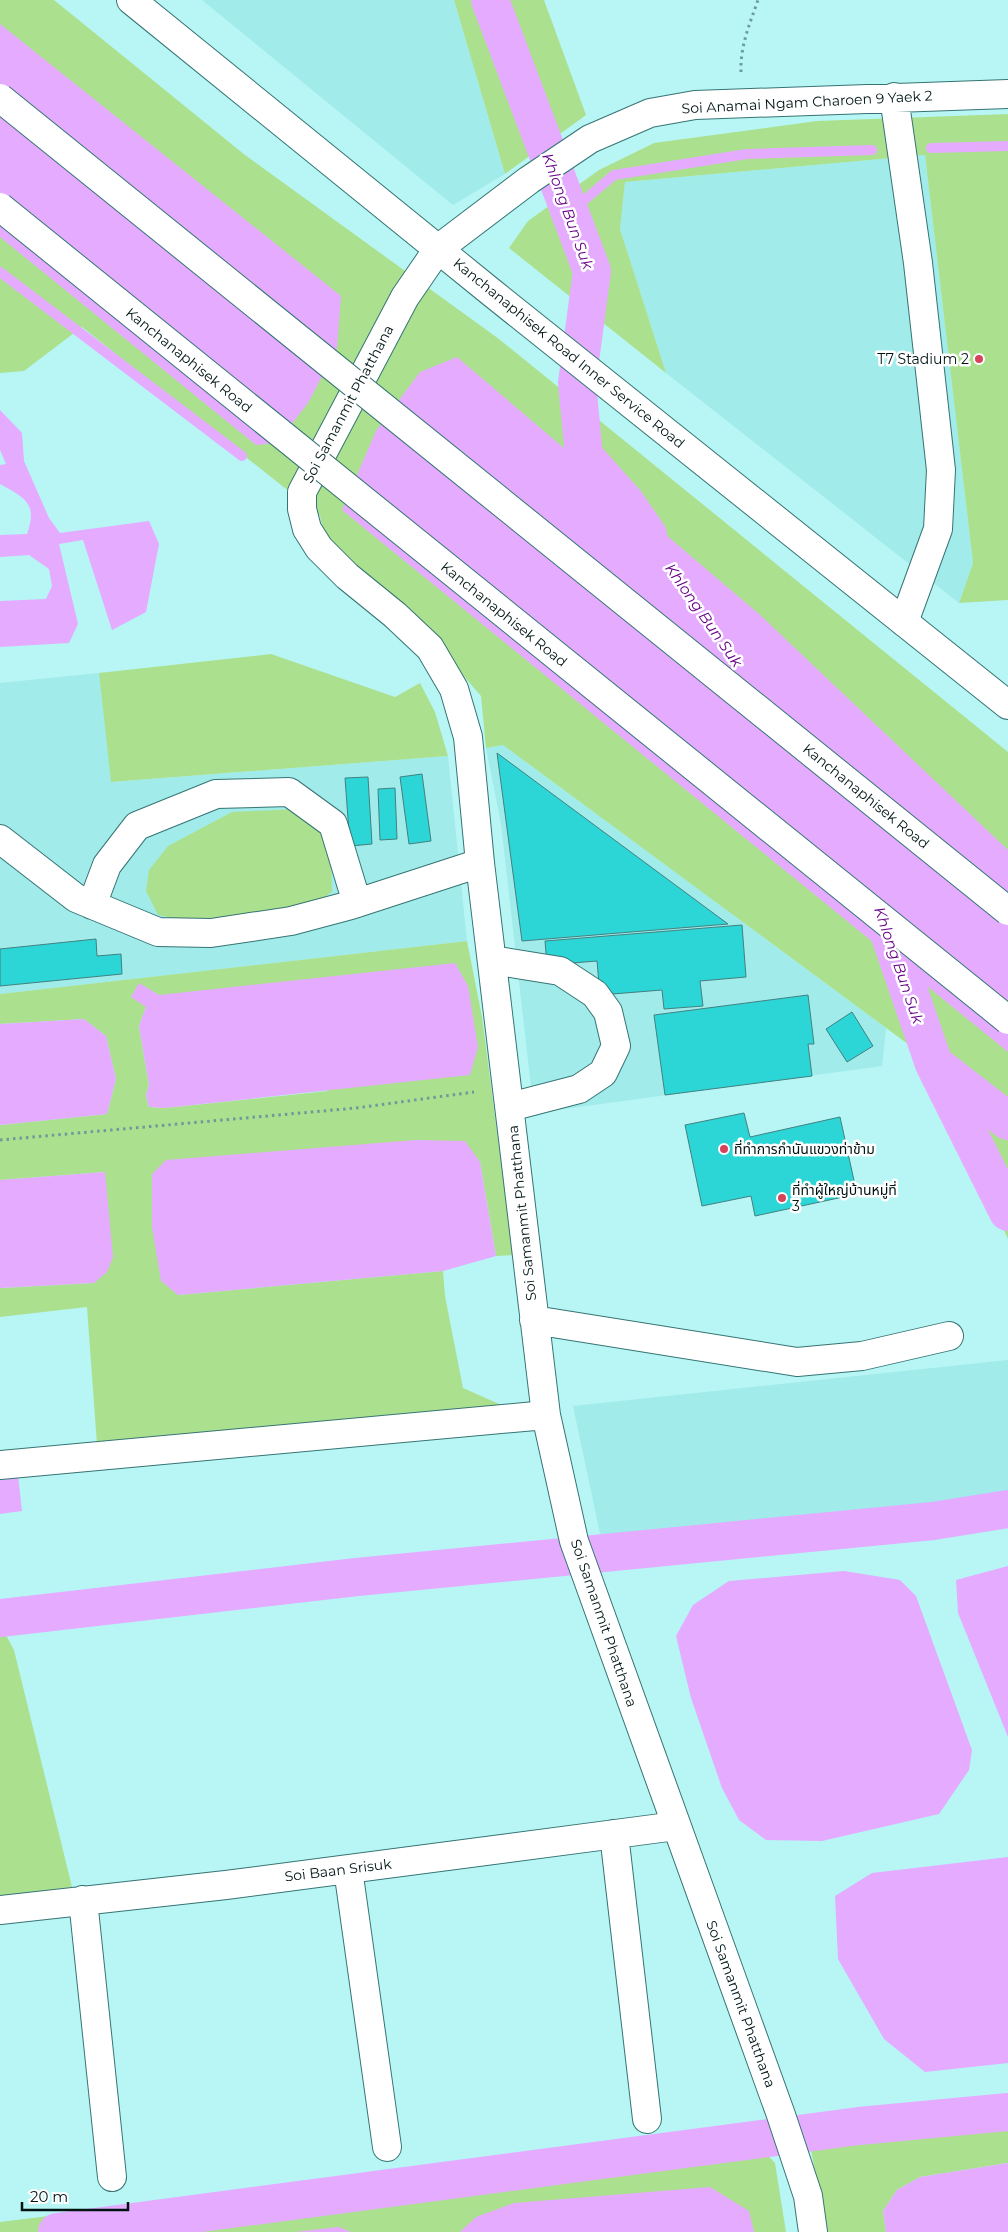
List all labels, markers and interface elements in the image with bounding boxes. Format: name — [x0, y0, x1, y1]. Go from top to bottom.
street label: Soi Anamai Ngam Charoen 9 Yaek 2 — [681, 86, 933, 118]
water label: Khlong Bun Suk — [538, 150, 598, 273]
street label: Kanchanaphisek Road Inner Service Road — [450, 254, 688, 452]
street label: Kanchanaphisek Road — [122, 303, 256, 417]
street label: Soi Samanmit Phatthana — [299, 322, 397, 486]
place label: T7 Stadium 2 — [877, 350, 969, 368]
marker: T7 Stadium 2 — [973, 353, 985, 365]
street label: Kanchanaphisek Road — [437, 557, 571, 671]
water label: Khlong Bun Suk — [661, 559, 747, 671]
street label: Kanchanaphisek Road — [799, 739, 933, 853]
water label: Khlong Bun Suk — [870, 904, 928, 1027]
street label: Soi Samanmit Phatthana — [504, 1124, 540, 1302]
place label: ที่ทำการกำนันแขวงท่าข้าม — [734, 1139, 875, 1158]
marker: ที่ทำการกำนันแขวงท่าข้าม — [718, 1143, 730, 1155]
place label: ที่ทำผู้ใหญ่บ้านหมู่ที่ 3 — [792, 1180, 897, 1215]
marker: ที่ทำผู้ใหญ่บ้านหมู่ที่ 3 — [776, 1192, 788, 1204]
street label: Soi Samanmit Phatthana — [567, 1537, 641, 1709]
street label: Soi Baan Srisuk — [284, 1854, 393, 1885]
street label: Soi Samanmit Phatthana — [702, 1918, 780, 2090]
scale bar — [22, 2180, 129, 2212]
text: 20 m — [30, 2187, 68, 2206]

